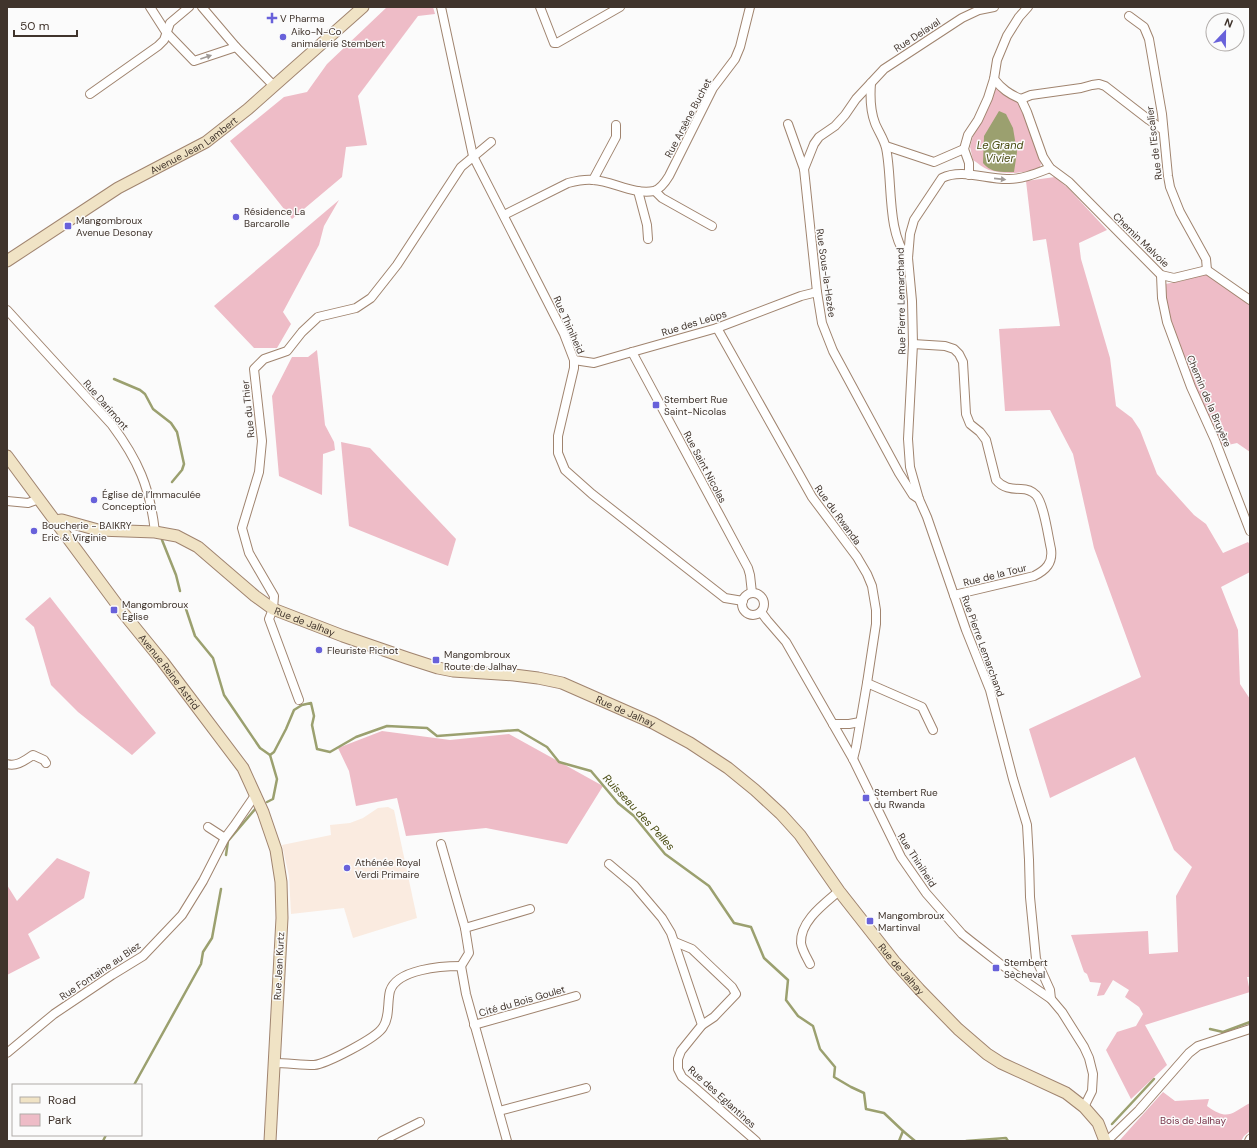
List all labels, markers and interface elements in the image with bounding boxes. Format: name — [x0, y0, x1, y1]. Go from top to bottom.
scale bar — [14, 12, 77, 38]
place label: V Pharma — [280, 12, 324, 25]
north arrow — [1205, 12, 1245, 52]
marker: V Pharma — [267, 13, 277, 23]
street label: Rue Delaval — [891, 15, 943, 55]
text: N — [1222, 15, 1235, 31]
text: 50 m — [20, 18, 49, 34]
place label: Aiko-N-Co animalerie Stembert — [291, 25, 385, 50]
marker: Aiko-N-Co animalerie Stembert — [278, 32, 288, 42]
one-way arrow — [200, 54, 212, 60]
street label: Rue Arsène Buchet — [662, 76, 714, 160]
street label: Rue de l'Escalier — [1143, 105, 1165, 181]
street label: Avenue Jean Lambert — [148, 113, 240, 177]
water label: Le Grand Vivier — [977, 138, 1023, 165]
one-way arrow — [994, 175, 1006, 182]
place label: Résidence La Barcarolle — [244, 205, 305, 230]
street label: Chemin Malvoie — [1110, 210, 1172, 270]
marker: Résidence La Barcarolle — [231, 212, 241, 222]
place label: Mangombroux Avenue Desonay — [76, 214, 153, 239]
marker: Mangombroux Avenue Desonay — [63, 221, 73, 231]
street label: Rue Sous-la-Hezée — [813, 228, 839, 318]
street label: Rue Pierre Lemarchand — [894, 247, 908, 355]
street label: Rue Thiniheid — [550, 294, 588, 356]
street label: Rue des Leûps — [660, 307, 728, 339]
street label: Chemin de la Bruyère — [1184, 353, 1234, 449]
street label: Rue Darimont — [80, 377, 132, 433]
street label: Rue du Thier — [238, 379, 257, 438]
place label: Stembert Rue Saint-Nicolas — [664, 393, 728, 418]
marker: Stembert Rue Saint-Nicolas — [651, 400, 661, 410]
street label: Rue Saint Nicolas — [681, 429, 729, 505]
street label: Rue du Rwanda — [812, 482, 864, 548]
place label: Église de l’Immaculée Conception — [102, 488, 201, 513]
marker: Église de l’Immaculée Conception — [89, 495, 99, 505]
place label: Boucherie - BAIKRY Eric & Virginie — [42, 519, 132, 544]
marker: Boucherie - BAIKRY Eric & Virginie — [29, 526, 39, 536]
street label: Rue de la Tour — [962, 561, 1028, 589]
street label: Rue Pierre Lemarchand — [959, 594, 1007, 698]
place label: Mangombroux Église — [122, 598, 188, 623]
street label: Rue de Jalhay — [273, 604, 337, 639]
marker: Mangombroux Église — [109, 605, 119, 615]
street label: Avenue Reine Astrid — [136, 631, 203, 712]
place label: Fleuriste Pichot — [327, 644, 398, 657]
marker: Fleuriste Pichot — [314, 645, 324, 655]
place label: Mangombroux Route de Jalhay — [444, 648, 518, 673]
marker: Mangombroux Route de Jalhay — [431, 655, 441, 665]
street label: Rue de Jalhay — [594, 692, 658, 730]
water label: Ruisseau des Pelles — [600, 771, 678, 853]
place label: Stembert Rue du Rwanda — [874, 786, 938, 811]
marker: Stembert Rue du Rwanda — [861, 793, 871, 803]
street label: Rue Thiniheid — [895, 830, 939, 890]
place label: Athénée Royal Verdi Primaire — [355, 856, 420, 881]
marker: Athénée Royal Verdi Primaire — [342, 863, 352, 873]
place label: Mangombroux Martinval — [878, 909, 944, 934]
marker: Mangombroux Martinval — [865, 916, 875, 926]
street label: Rue Jean Kurtz — [271, 931, 287, 1000]
street label: Rue Fontaine au Biez — [57, 939, 143, 1003]
street label: Rue de Jalhay — [876, 940, 928, 998]
place label: Stembert Sècheval — [1004, 956, 1048, 981]
marker: Stembert Sècheval — [991, 963, 1001, 973]
street label: Cité du Bois Goulet — [477, 982, 567, 1020]
street label: Rue des Eglantines — [685, 1063, 759, 1131]
legend — [12, 1084, 142, 1136]
text: Road — [48, 1092, 76, 1108]
text: Park — [48, 1112, 72, 1128]
park label: Bois de Jalhay — [1160, 1114, 1226, 1127]

